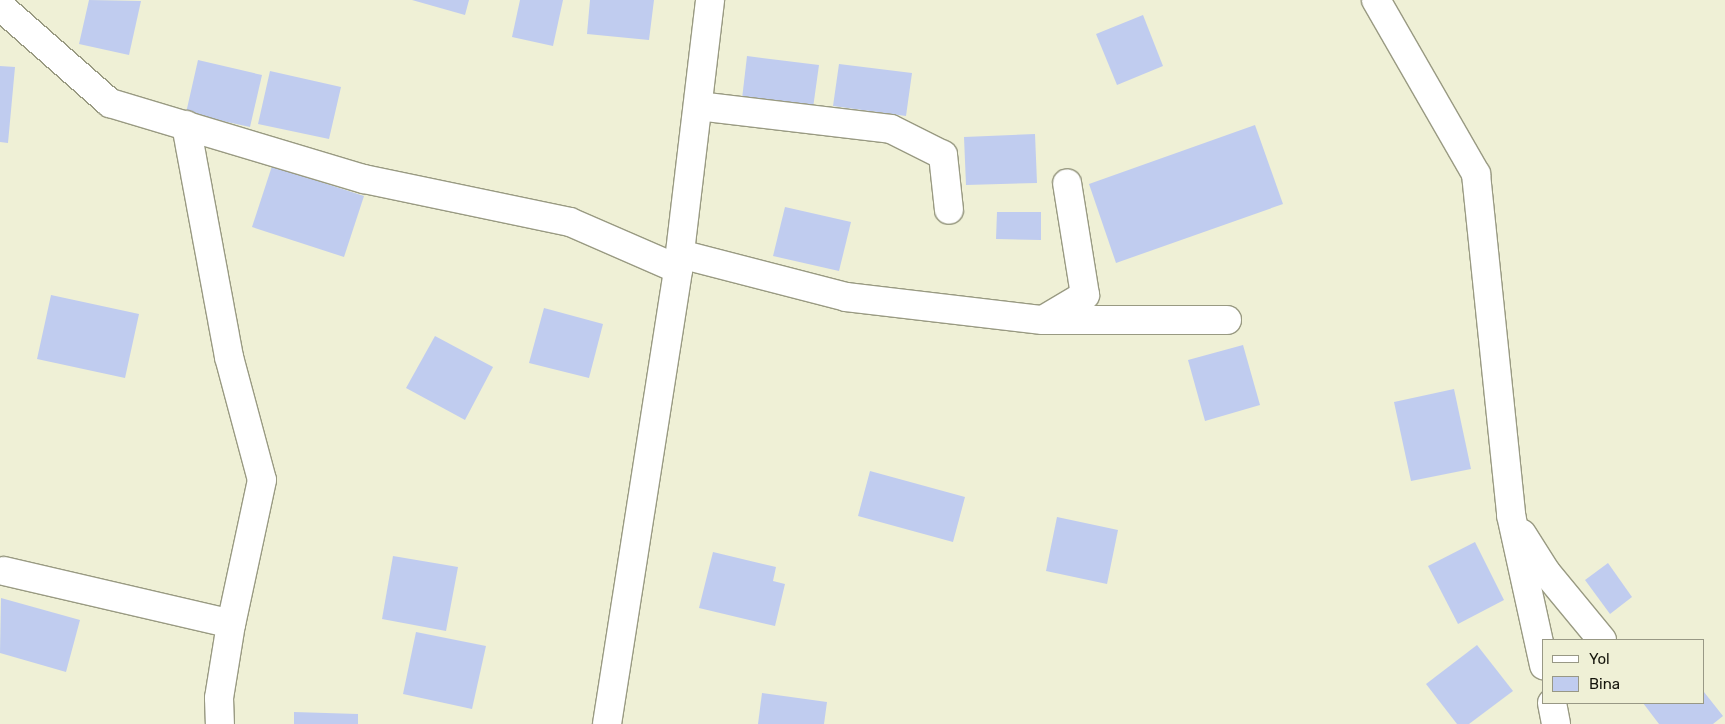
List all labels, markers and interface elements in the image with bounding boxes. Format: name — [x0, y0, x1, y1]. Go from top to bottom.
legend — [1542, 639, 1705, 704]
text: Yol — [1589, 650, 1610, 668]
text: Bina — [1589, 675, 1620, 693]

